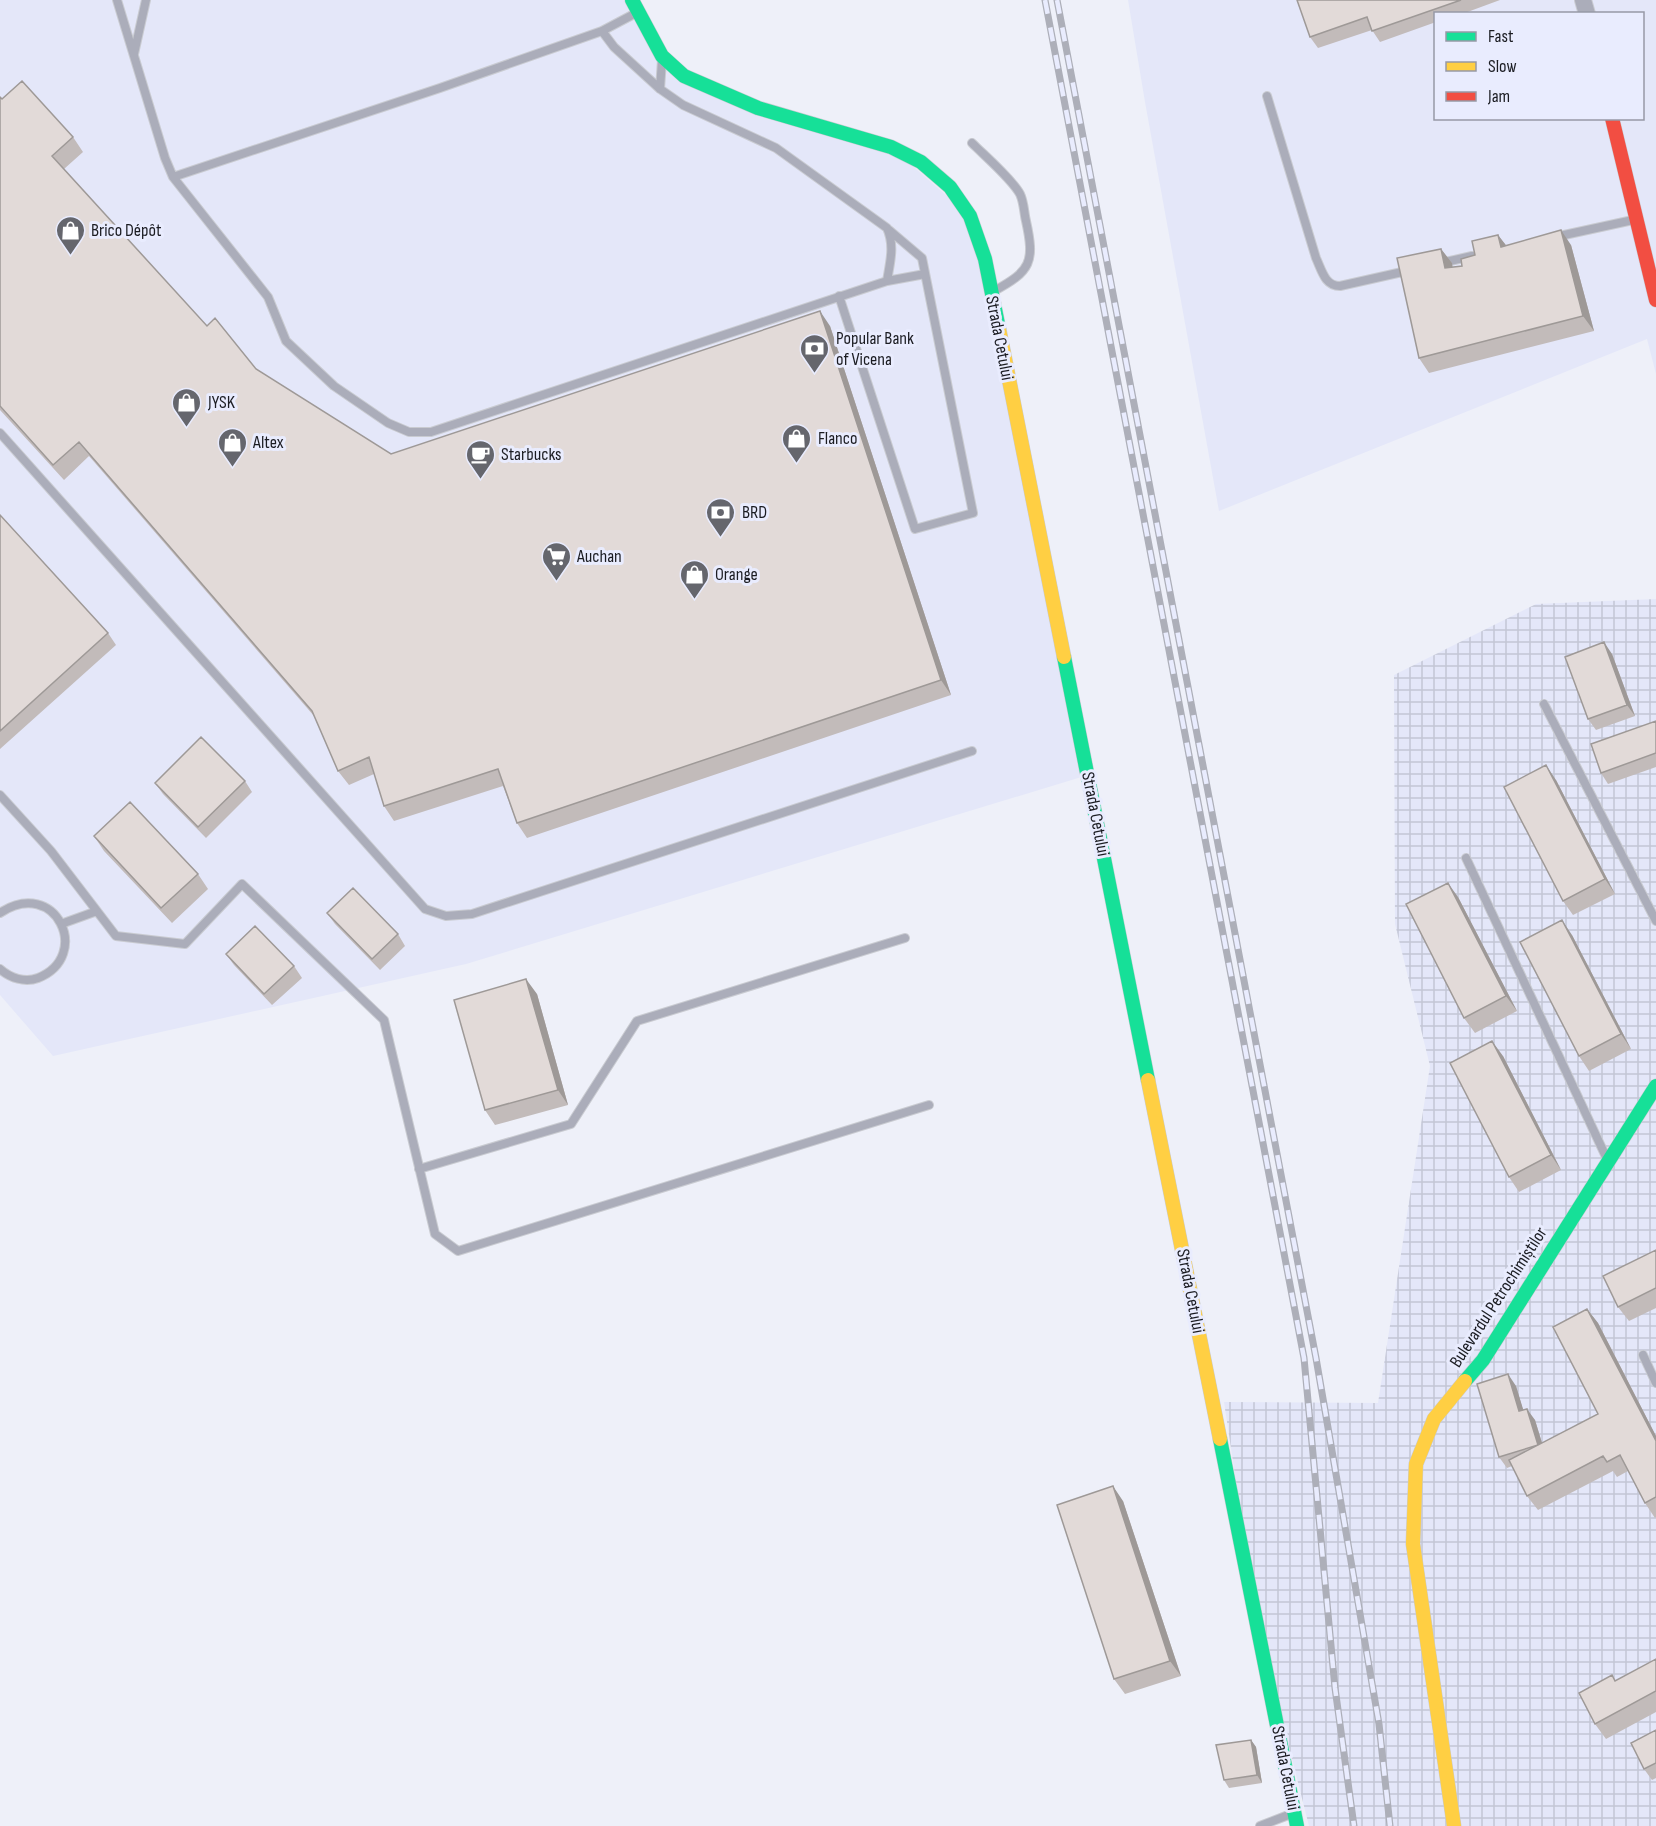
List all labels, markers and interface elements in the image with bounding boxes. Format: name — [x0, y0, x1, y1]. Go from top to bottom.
legend — [1434, 12, 1644, 120]
text: Fast — [1488, 26, 1514, 47]
text: Slow — [1488, 56, 1517, 77]
text: Jam — [1487, 86, 1510, 107]
shop icon: Brico Dépôt — [54, 214, 86, 256]
place label: Brico Dépôt — [91, 220, 162, 241]
street label: Strada Cetului — [981, 294, 1018, 382]
place label: Popular Bank of Vicena — [836, 328, 914, 370]
bank icon: Popular Bank of Vicena — [799, 332, 831, 374]
shop icon: JYSK — [171, 386, 203, 428]
place label: JYSK — [207, 392, 236, 413]
shop icon: Flanco — [781, 422, 813, 464]
shop icon: Altex — [216, 426, 248, 468]
place label: Flanco — [818, 428, 857, 449]
place label: Altex — [252, 432, 284, 453]
cafe icon: Starbucks — [464, 438, 496, 480]
place label: Starbucks — [501, 444, 561, 465]
bank icon: BRD — [705, 496, 737, 538]
place label: BRD — [742, 502, 767, 523]
supermarket icon: Auchan — [540, 540, 572, 582]
place label: Auchan — [576, 546, 622, 567]
shop icon: Orange — [678, 558, 710, 600]
place label: Orange — [715, 564, 758, 585]
street label: Strada Cetului — [1077, 770, 1114, 858]
street label: Bulevardul Petrochimiștilor — [1445, 1223, 1552, 1371]
street label: Strada Cetului — [1172, 1247, 1209, 1335]
street label: Strada Cetului — [1267, 1724, 1304, 1812]

